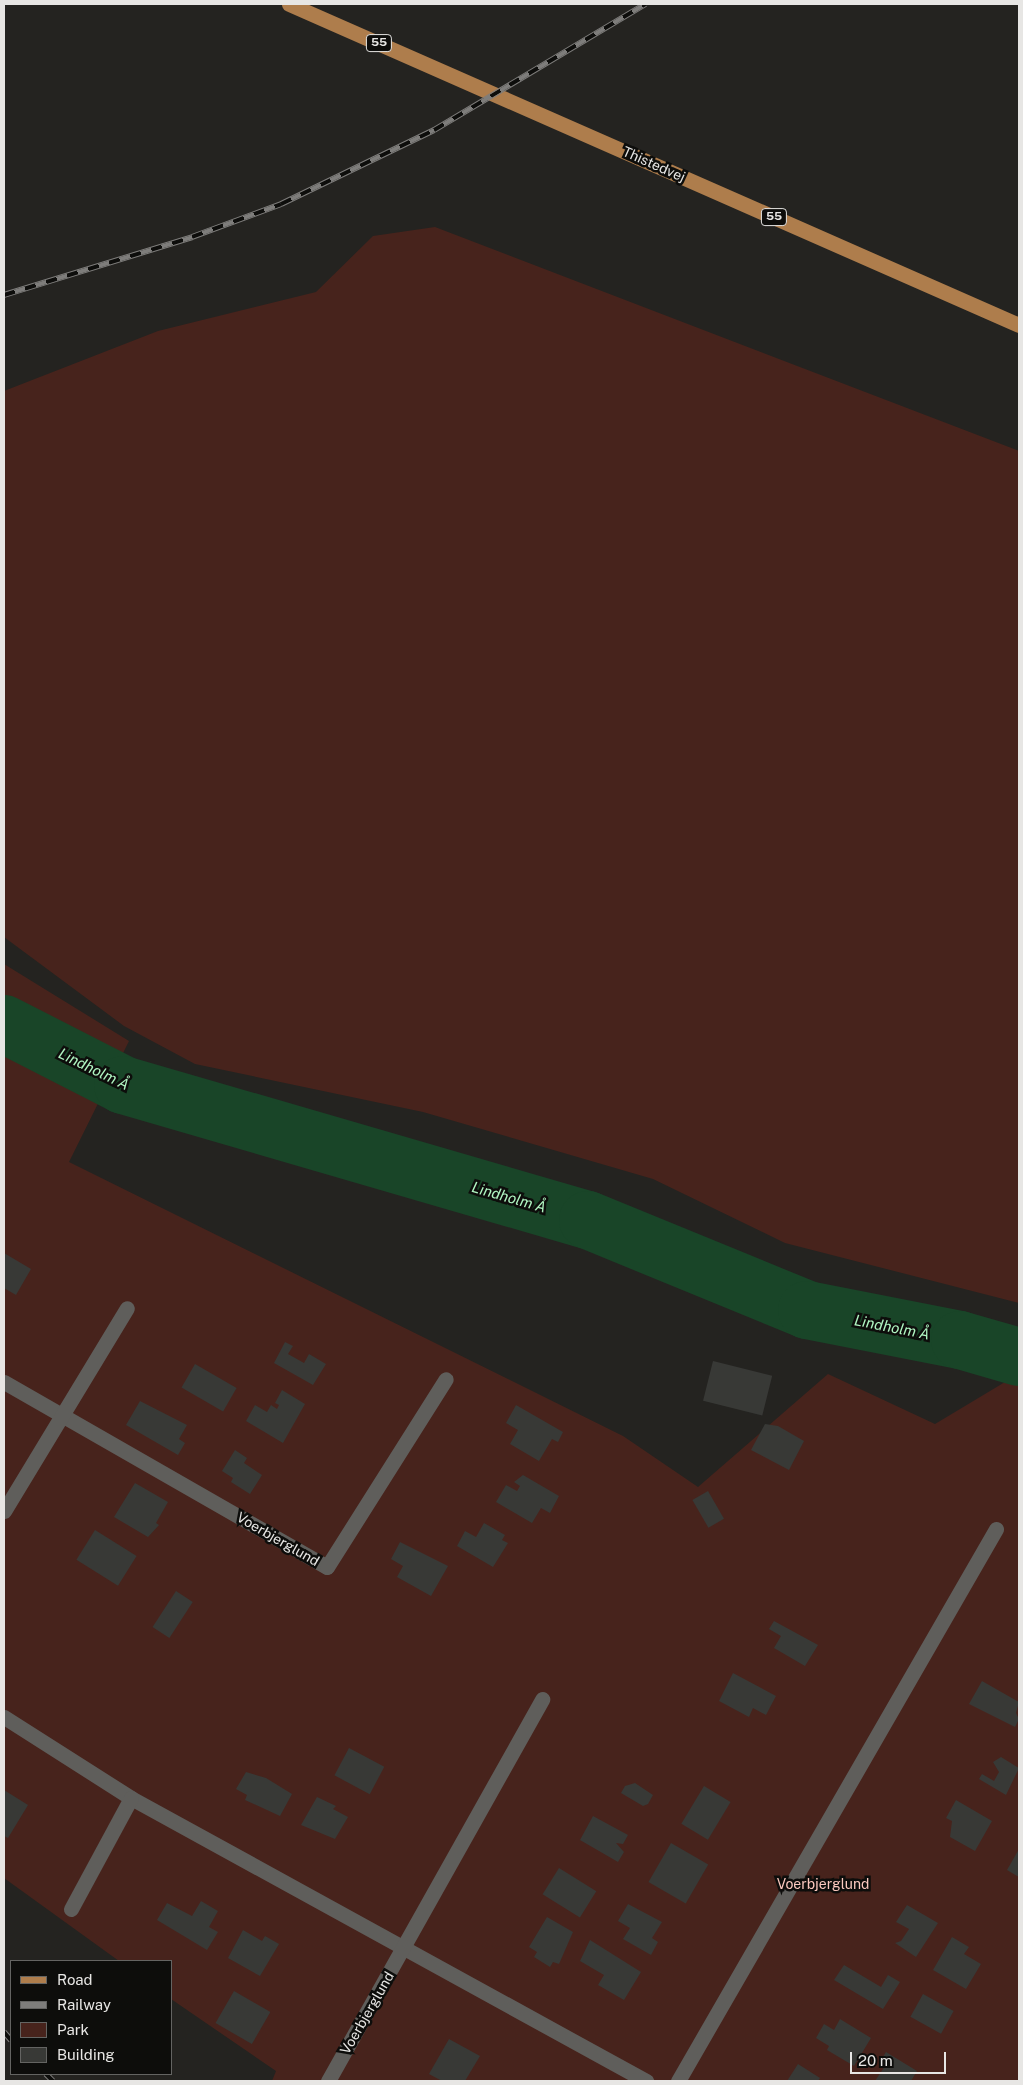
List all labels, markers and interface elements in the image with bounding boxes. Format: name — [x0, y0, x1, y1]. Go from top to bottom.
road number: 55 — [365, 34, 393, 52]
street label: Thistedvej — [620, 143, 688, 185]
road number: 55 — [760, 208, 788, 226]
water label: Lindholm Å — [56, 1044, 132, 1094]
water label: Lindholm Å — [470, 1178, 548, 1216]
water label: Lindholm Å — [853, 1311, 931, 1343]
street label: Voerbjerglund — [234, 1509, 322, 1569]
park label: Voerbjerglund — [777, 1876, 869, 1892]
legend — [10, 1960, 172, 2075]
street label: Voerbjerglund — [337, 1969, 397, 2057]
text: Road — [57, 1971, 93, 1988]
text: Railway — [57, 1996, 111, 2013]
text: Park — [57, 2021, 89, 2038]
scale bar — [853, 2042, 949, 2074]
text: Building — [57, 2046, 115, 2063]
text: 20 m — [858, 2052, 893, 2069]

